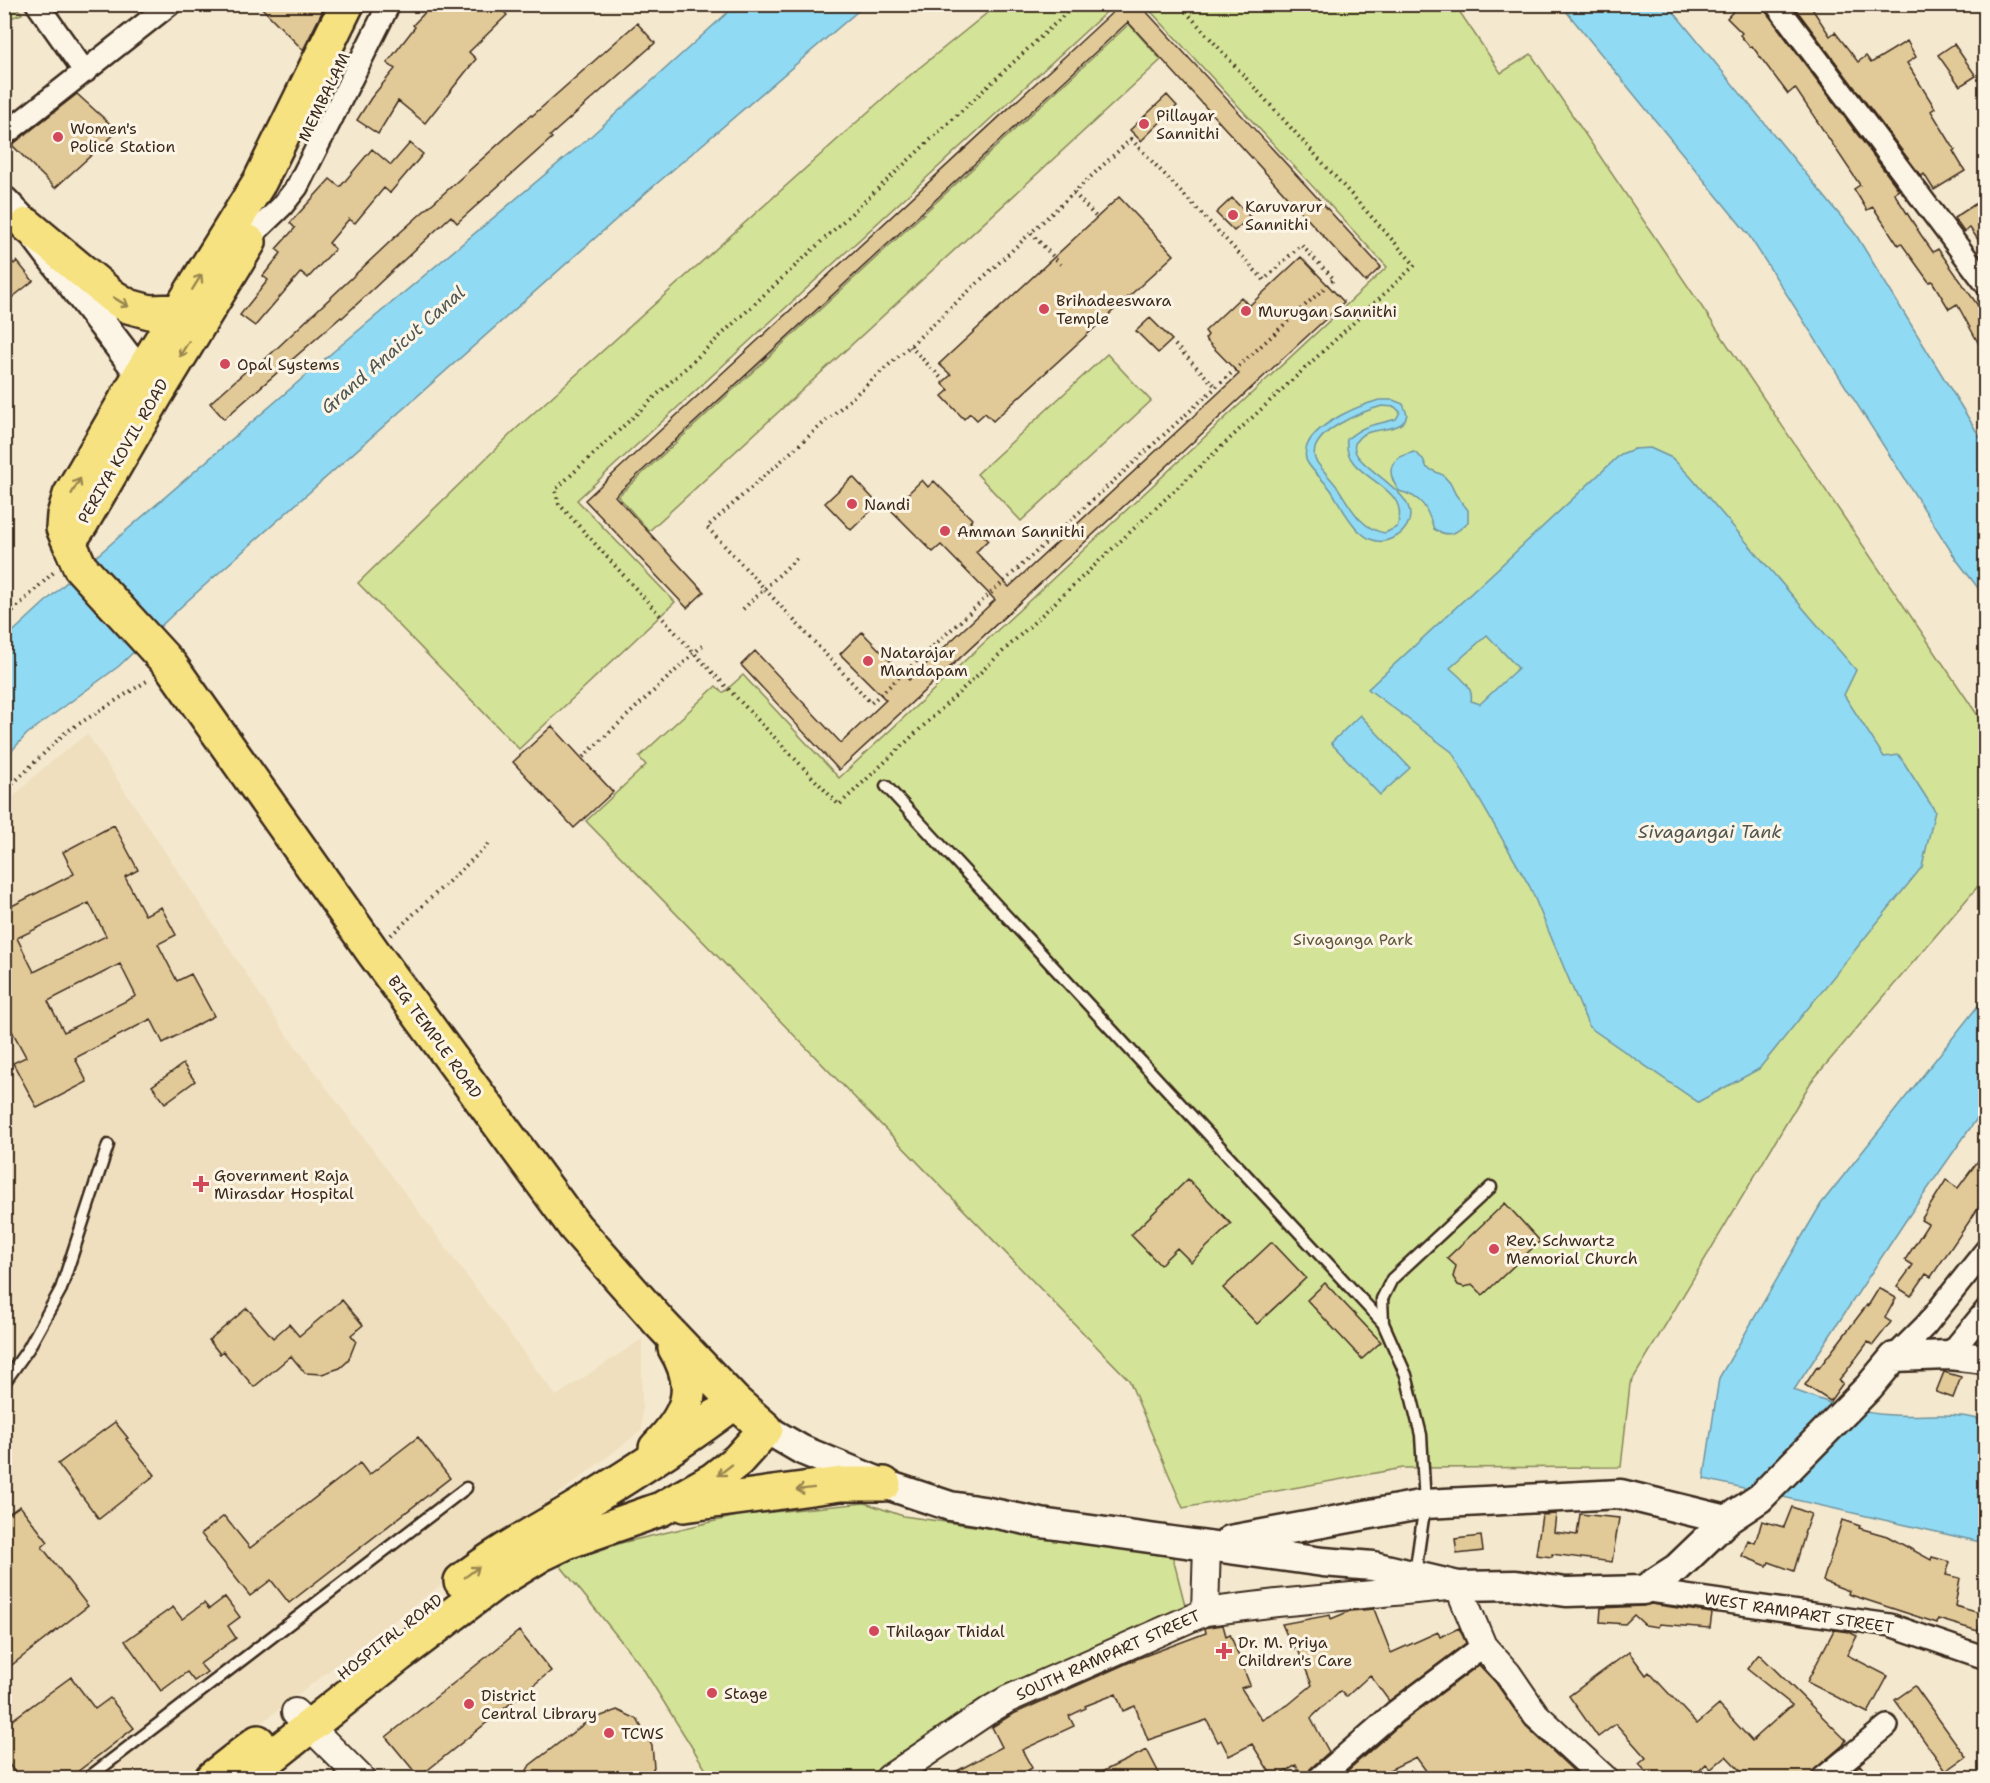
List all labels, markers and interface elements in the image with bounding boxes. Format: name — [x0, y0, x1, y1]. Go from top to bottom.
street label: MEMBALAM — [293, 49, 355, 145]
place label: Pillayar Sannithi — [1156, 105, 1220, 144]
marker: Pillayar Sannithi — [1137, 117, 1151, 131]
place label: Women's Police Station — [70, 118, 175, 157]
marker: Women's Police Station — [51, 130, 65, 144]
place label: Karuvarur Sannithi — [1245, 196, 1323, 235]
marker: Karuvarur Sannithi — [1226, 208, 1240, 222]
one-way arrow — [191, 274, 203, 291]
water label: Grand Anaicut Canal — [316, 280, 470, 419]
place label: Brihadeeswara Temple — [1056, 290, 1171, 329]
one-way arrow — [113, 295, 130, 308]
place label: Murugan Sannithi — [1258, 301, 1397, 322]
marker: Brihadeeswara Temple — [1037, 302, 1051, 316]
marker: Murugan Sannithi — [1239, 304, 1253, 318]
one-way arrow — [177, 340, 189, 357]
place label: Opal Systems — [237, 354, 340, 375]
marker: Opal Systems — [218, 357, 232, 371]
street label: PERIYA KOVIL ROAD — [73, 375, 173, 527]
one-way arrow — [70, 478, 82, 495]
place label: Nandi — [864, 494, 910, 515]
marker: Nandi — [845, 497, 859, 511]
place label: Amman Sannithi — [957, 521, 1085, 542]
marker: Amman Sannithi — [938, 524, 952, 538]
place label: Natarajar Mandapam — [880, 642, 968, 681]
marker: Natarajar Mandapam — [861, 654, 875, 668]
water label: Sivagangai Tank — [1638, 820, 1783, 844]
park label: Sivaganga Park — [1293, 929, 1413, 950]
street label: BIG TEMPLE ROAD — [383, 971, 487, 1103]
place label: Government Raja Mirasdar Hospital — [214, 1165, 354, 1204]
marker: Government Raja Mirasdar Hospital — [192, 1175, 210, 1193]
place label: Rev. Schwartz Memorial Church — [1506, 1230, 1638, 1269]
marker: Rev. Schwartz Memorial Church — [1487, 1242, 1501, 1256]
one-way arrow — [717, 1464, 733, 1477]
one-way arrow — [796, 1483, 816, 1494]
one-way arrow — [463, 1566, 479, 1579]
street label: WEST RAMPART STREET — [1703, 1588, 1896, 1638]
street label: HOSPITAL ROAD — [333, 1589, 447, 1685]
street label: SOUTH RAMPART STREET — [1012, 1605, 1204, 1705]
place label: Thilagar Thidal — [886, 1621, 1005, 1642]
marker: Thilagar Thidal — [867, 1624, 881, 1638]
place label: Dr. M. Priya Children's Care — [1238, 1632, 1352, 1671]
marker: Dr. M. Priya Children's Care — [1215, 1642, 1233, 1660]
place label: Stage — [724, 1683, 768, 1704]
place label: District Central Library — [481, 1685, 597, 1724]
marker: Stage — [705, 1686, 719, 1700]
marker: District Central Library — [462, 1697, 476, 1711]
place label: TCWS — [621, 1723, 664, 1744]
marker: TCWS — [602, 1726, 616, 1740]

